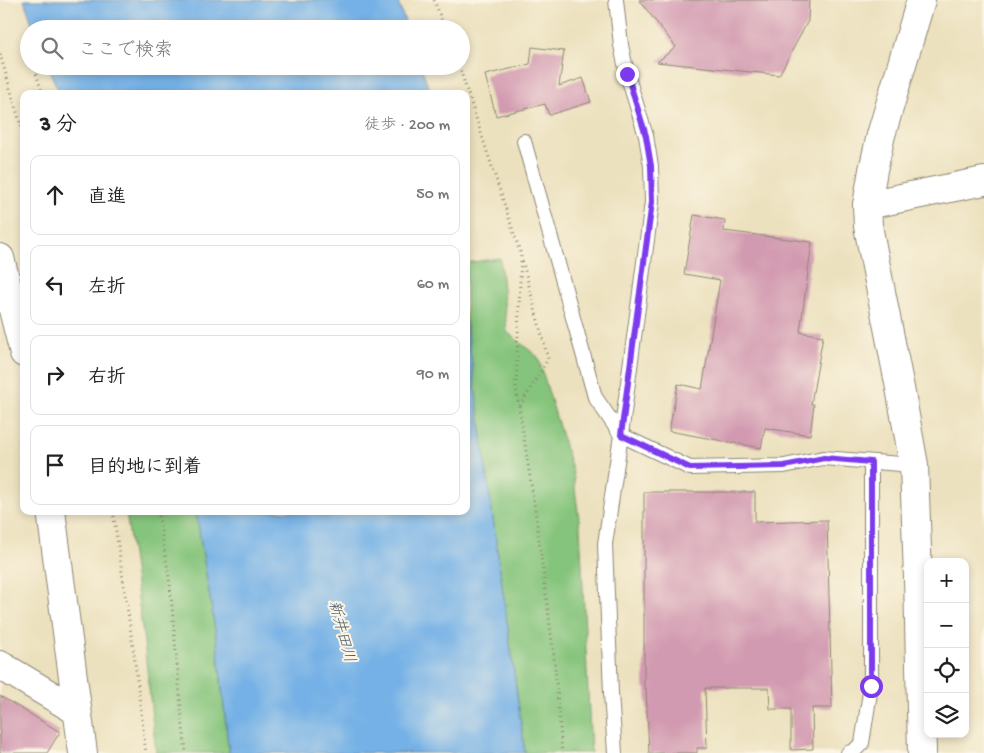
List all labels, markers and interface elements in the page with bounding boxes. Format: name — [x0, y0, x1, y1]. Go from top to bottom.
search box — [20, 20, 470, 75]
icon: search — [38, 34, 66, 62]
text: ここで検索 — [78, 40, 173, 63]
route end — [616, 63, 639, 86]
text: 3 分 — [40, 114, 77, 139]
text: 徒歩 · 200 m — [364, 117, 450, 136]
icon: ahead — [41, 181, 69, 209]
text: 50 m — [416, 186, 449, 205]
text: 直進 — [88, 187, 126, 210]
icon: left — [41, 271, 69, 299]
text: 60 m — [417, 276, 449, 295]
text: 左折 — [88, 277, 126, 300]
icon: right — [41, 361, 69, 389]
text: 90 m — [417, 366, 449, 385]
text: 右折 — [88, 367, 126, 390]
icon: arrive — [41, 451, 69, 479]
text: 目的地に到着 — [88, 457, 202, 480]
map controls — [924, 558, 969, 738]
button: + — [924, 558, 969, 603]
water label: 新井田川 — [323, 598, 358, 665]
button: − — [924, 603, 969, 648]
button: locate — [924, 648, 969, 693]
route start — [860, 675, 883, 698]
button: layers — [924, 693, 969, 738]

